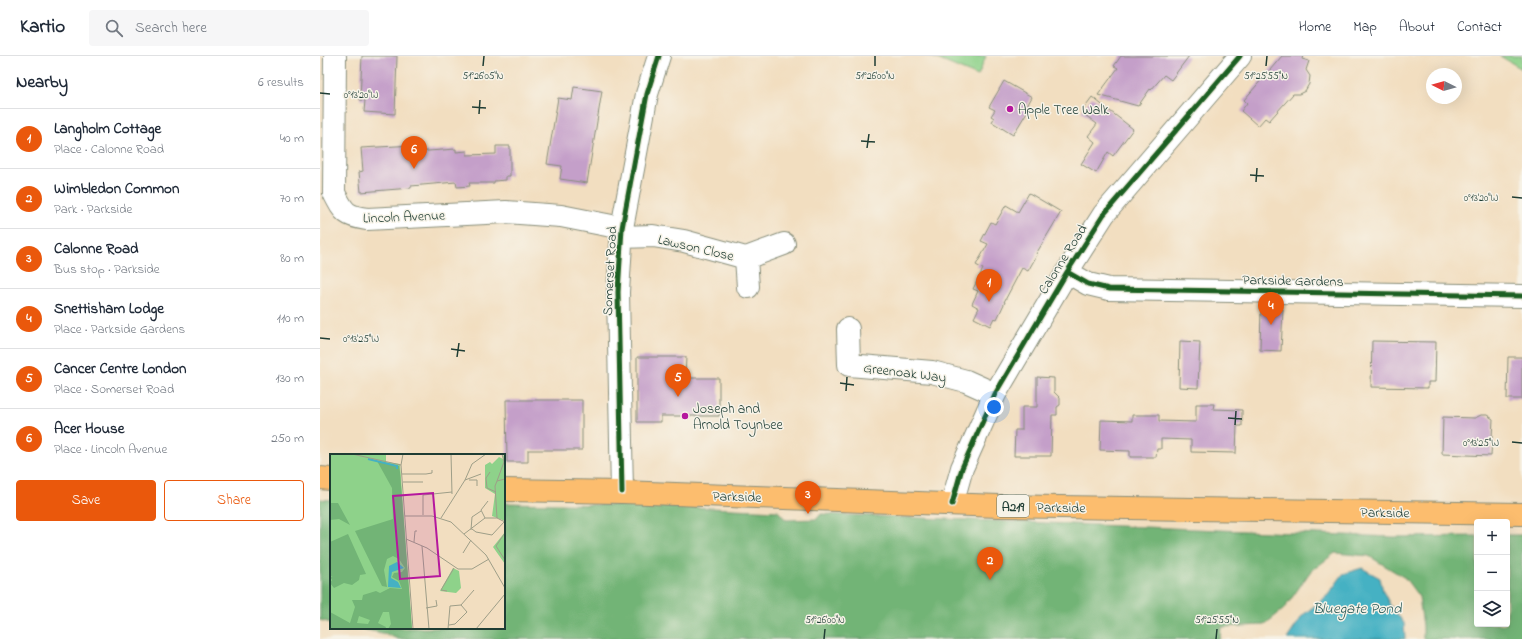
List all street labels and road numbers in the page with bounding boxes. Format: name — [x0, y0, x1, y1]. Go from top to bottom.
street label: Lincoln Avenue — [363, 206, 446, 229]
street label: Calonne Road — [1033, 221, 1093, 299]
street label: Somerset Road — [598, 226, 623, 316]
street label: Lawson Close — [656, 230, 736, 268]
street label: Parkside Gardens — [1242, 270, 1344, 293]
street label: Greenoak Way — [862, 358, 948, 390]
street label: Parkside — [712, 486, 763, 509]
road number: A219 — [997, 495, 1029, 517]
street label: Parkside — [1036, 498, 1086, 519]
street label: Parkside — [1360, 503, 1410, 524]

